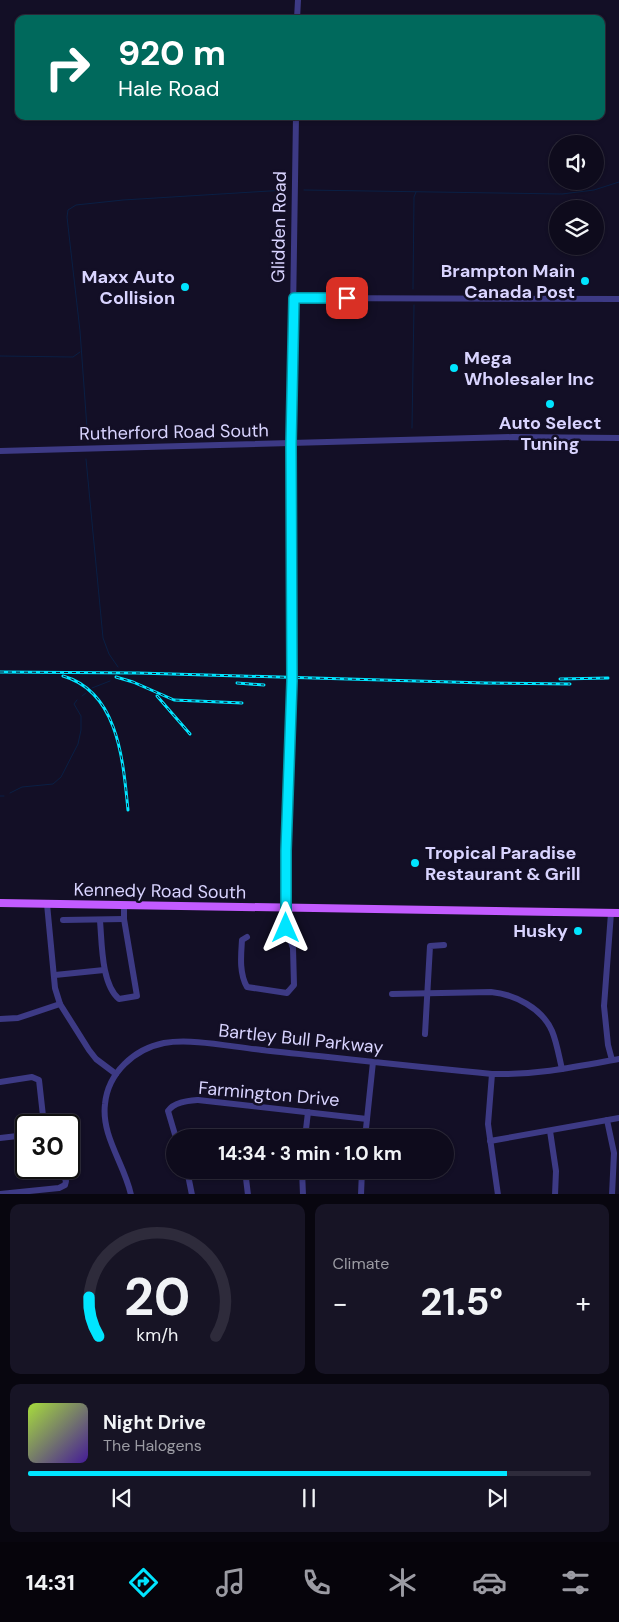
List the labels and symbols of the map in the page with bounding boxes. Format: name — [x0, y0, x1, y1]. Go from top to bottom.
street label: Glidden Road — [266, 171, 292, 283]
place label: Brampton Main Canada Post — [441, 259, 575, 304]
place label: Maxx Auto Collision — [81, 265, 175, 310]
marker: Brampton Main Canada Post — [579, 275, 591, 287]
pin — [326, 277, 368, 319]
marker: Maxx Auto Collision — [179, 281, 191, 293]
place label: Mega Wholesaler Inc — [464, 346, 594, 391]
marker: Mega Wholesaler Inc — [448, 362, 460, 374]
marker: Auto Select Tuning — [544, 398, 556, 410]
place label: Auto Select Tuning — [499, 411, 601, 456]
street label: Rutherford Road South — [79, 418, 269, 446]
place label: Tropical Paradise Restaurant & Grill — [425, 841, 581, 886]
marker: Tropical Paradise Restaurant & Grill — [409, 857, 421, 869]
street label: Kennedy Road South — [73, 877, 247, 905]
position arrow — [259, 901, 311, 953]
place label: Husky — [513, 919, 568, 943]
marker: Husky — [572, 925, 584, 937]
street label: Bartley Bull Parkway — [217, 1018, 385, 1060]
street label: Farmington Drive — [198, 1076, 340, 1112]
speed limit sign: 30 — [15, 1114, 80, 1179]

